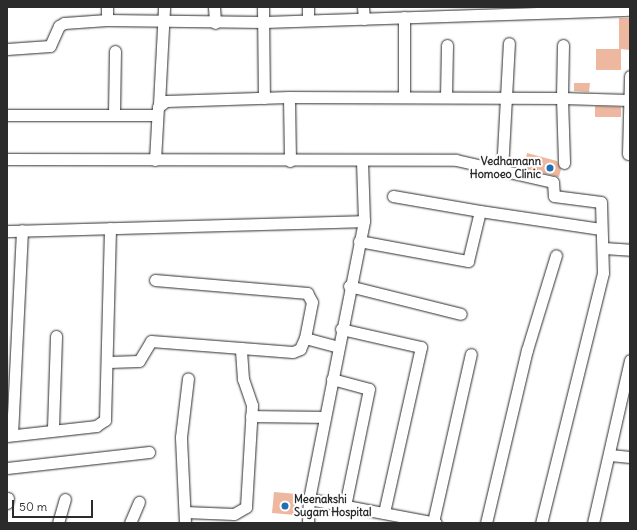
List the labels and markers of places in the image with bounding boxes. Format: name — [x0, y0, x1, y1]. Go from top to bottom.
place label: Vedhamann Homoeo Clinic — [470, 155, 541, 181]
marker: Vedhamann Homoeo Clinic — [544, 162, 556, 174]
place label: Meenakshi Sugam Hospital — [294, 493, 371, 519]
marker: Meenakshi Sugam Hospital — [279, 500, 291, 512]

